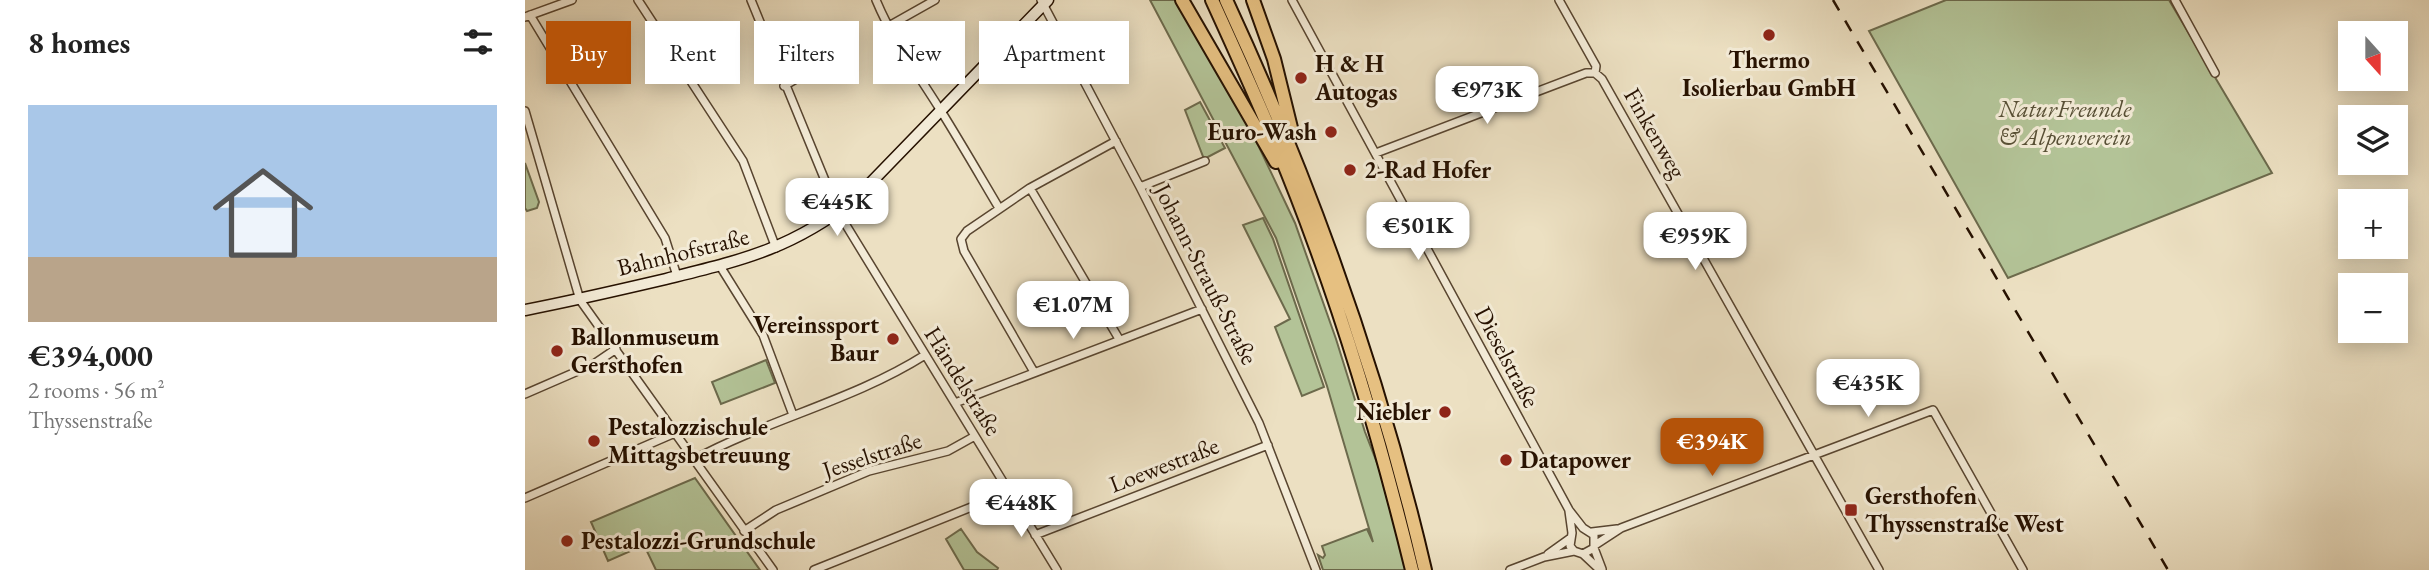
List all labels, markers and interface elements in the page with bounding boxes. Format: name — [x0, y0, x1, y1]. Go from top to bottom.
chip: Buy — [546, 21, 631, 84]
chip: Rent — [645, 21, 740, 84]
chip: Filters — [754, 21, 859, 84]
chip: New — [873, 21, 965, 84]
chip: Apartment — [979, 21, 1129, 84]
north arrow — [2338, 21, 2408, 91]
map controls — [2338, 21, 2408, 343]
text: 8 homes — [28, 23, 130, 62]
icon: filters — [459, 23, 497, 61]
marker: Thermo Isolierbau GmbH — [1761, 27, 1777, 43]
place label: Thermo Isolierbau GmbH — [1682, 44, 1856, 103]
place label: H & H Autogas — [1314, 48, 1397, 108]
pin: €973K — [1438, 66, 1536, 126]
marker: H & H Autogas — [1293, 70, 1309, 86]
text: €973K — [1451, 74, 1523, 104]
street label: Finkenweg — [1617, 82, 1694, 184]
park label: NaturFreunde & Alpenverein — [1998, 93, 2132, 152]
button: layers — [2338, 105, 2408, 175]
place label: Euro-Wash — [1208, 116, 1318, 147]
marker: Euro-Wash — [1323, 124, 1339, 140]
icon: home — [200, 150, 326, 276]
place label: 2-Rad Hofer — [1364, 154, 1491, 185]
marker: 2-Rad Hofer — [1342, 162, 1358, 178]
street label: Johann-Strauß-Straße — [1147, 176, 1265, 369]
pin: €445K — [788, 178, 886, 238]
text: €445K — [801, 186, 873, 216]
button: + — [2338, 189, 2408, 259]
pin: €501K — [1369, 202, 1467, 262]
text: €501K — [1382, 210, 1454, 240]
pin: €959K — [1646, 212, 1744, 272]
street label: Bahnhofstraße — [614, 220, 752, 283]
text: €959K — [1659, 220, 1731, 250]
button: − — [2338, 273, 2408, 343]
pin: €1.07M — [1016, 282, 1130, 341]
text: €1.07M — [1033, 289, 1113, 319]
street label: Dieselstraße — [1468, 301, 1547, 413]
place label: Vereinssport Baur — [753, 309, 879, 368]
street label: Händelstraße — [918, 320, 1009, 441]
place label: Ballonmuseum Gersthofen — [571, 321, 719, 380]
marker: Vereinssport Baur — [885, 331, 901, 347]
text: €394,000 — [28, 336, 153, 375]
marker: Ballonmuseum Gersthofen — [549, 343, 565, 359]
pin: €435K — [1819, 360, 1917, 419]
text: €435K — [1832, 367, 1904, 397]
text: 2 rooms · 56 m² — [28, 375, 165, 405]
place label: Niebler — [1356, 396, 1431, 427]
marker: Niebler — [1437, 404, 1453, 420]
text: Thyssenstraße — [28, 405, 152, 435]
place label: Pestalozzischule Mittagsbetreuung — [608, 411, 791, 471]
pin: €394K — [1663, 419, 1761, 478]
street label: Jesselstraße — [816, 424, 925, 486]
text: €394K — [1676, 426, 1748, 456]
street label: Loewestraße — [1105, 429, 1223, 500]
marker: Pestalozzischule Mittagsbetreuung — [586, 433, 602, 449]
place label: Datapower — [1520, 444, 1631, 475]
marker: Datapower — [1498, 452, 1514, 468]
pin: €448K — [972, 480, 1070, 539]
place label: Gersthofen Thyssenstraße West — [1865, 480, 2064, 540]
text: €448K — [985, 487, 1057, 517]
marker: Gersthofen Thyssenstraße West — [1843, 502, 1859, 518]
place label: Pestalozzi-Grundschule — [581, 525, 816, 556]
marker: Pestalozzi-Grundschule — [559, 533, 575, 549]

